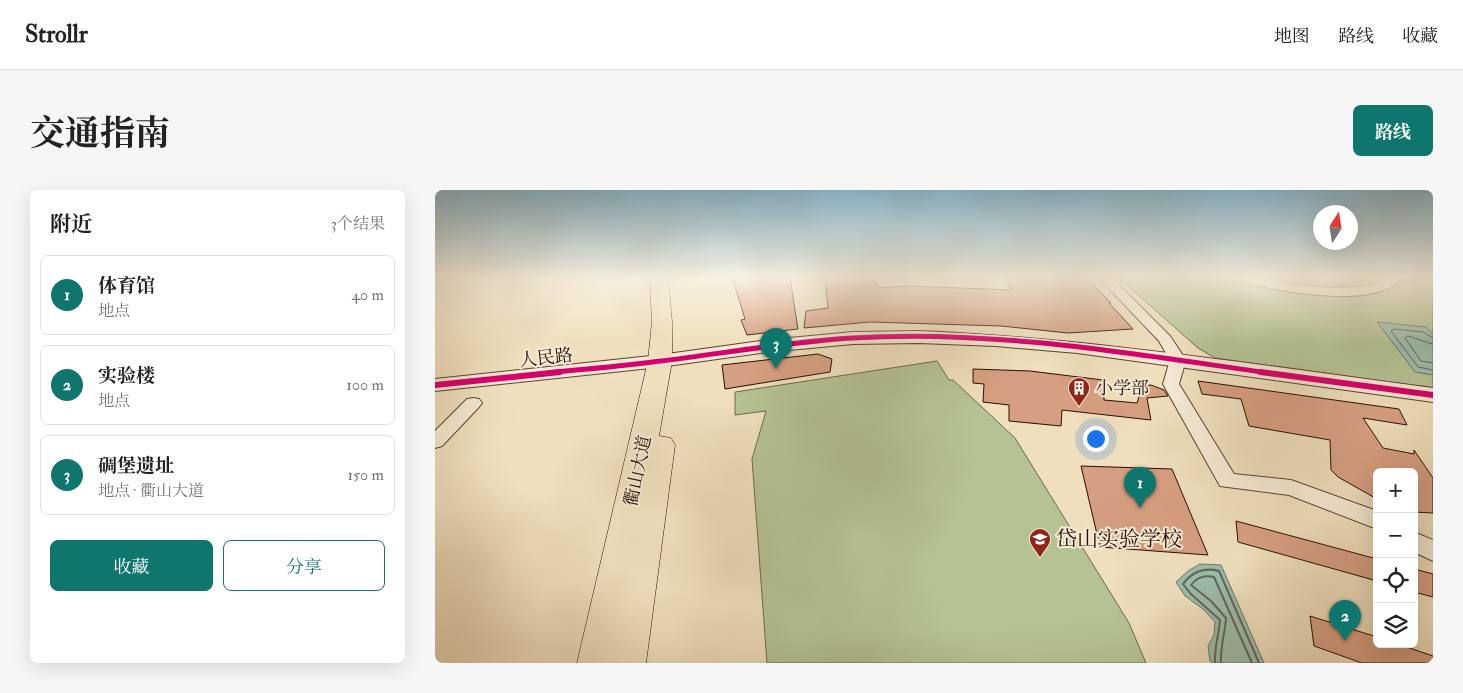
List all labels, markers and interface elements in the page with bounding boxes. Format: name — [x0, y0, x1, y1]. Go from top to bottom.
text: Strollr — [25, 19, 88, 50]
text: 地图 — [1274, 25, 1310, 48]
text: 路线 — [1338, 25, 1374, 48]
text: 收藏 — [1402, 25, 1438, 48]
button: 路线 — [1353, 105, 1433, 156]
text: 交通指南 — [30, 112, 170, 156]
north arrow — [1313, 205, 1358, 250]
text: 附近 — [50, 211, 92, 238]
text: 3个结果 — [331, 214, 385, 234]
text: 体育馆 — [98, 274, 155, 298]
text: 1 — [64, 285, 70, 305]
text: 40 m — [351, 285, 384, 305]
text: 地点 — [98, 301, 130, 321]
pin: 3 — [760, 328, 792, 369]
street label: 人民路 — [518, 344, 574, 372]
text: 实验楼 — [98, 364, 155, 388]
text: 2 — [63, 375, 71, 395]
text: 100 m — [346, 375, 384, 395]
building icon: 小学部 — [1067, 376, 1091, 407]
place label: 小学部 — [1095, 377, 1149, 400]
text: 地点 — [98, 391, 130, 411]
your location — [1083, 426, 1109, 452]
street label: 衢山大道 — [619, 433, 657, 509]
text: 碉堡遗址 — [98, 454, 174, 478]
text: 3 — [64, 465, 70, 485]
text: 150 m — [347, 465, 384, 485]
pin: 1 — [1124, 467, 1156, 508]
map controls — [1373, 468, 1418, 648]
button: + — [1373, 468, 1418, 513]
text: 地点 · 衢山大道 — [98, 481, 204, 501]
button: − — [1373, 513, 1418, 558]
place label: 岱山实验学校 — [1056, 526, 1182, 553]
school or university icon: 岱山实验学校 — [1028, 527, 1052, 558]
button: 收藏 — [50, 540, 213, 591]
button: 分享 — [223, 540, 385, 591]
button: locate — [1373, 558, 1418, 603]
pin: 2 — [1329, 600, 1361, 641]
button: layers — [1373, 603, 1418, 648]

